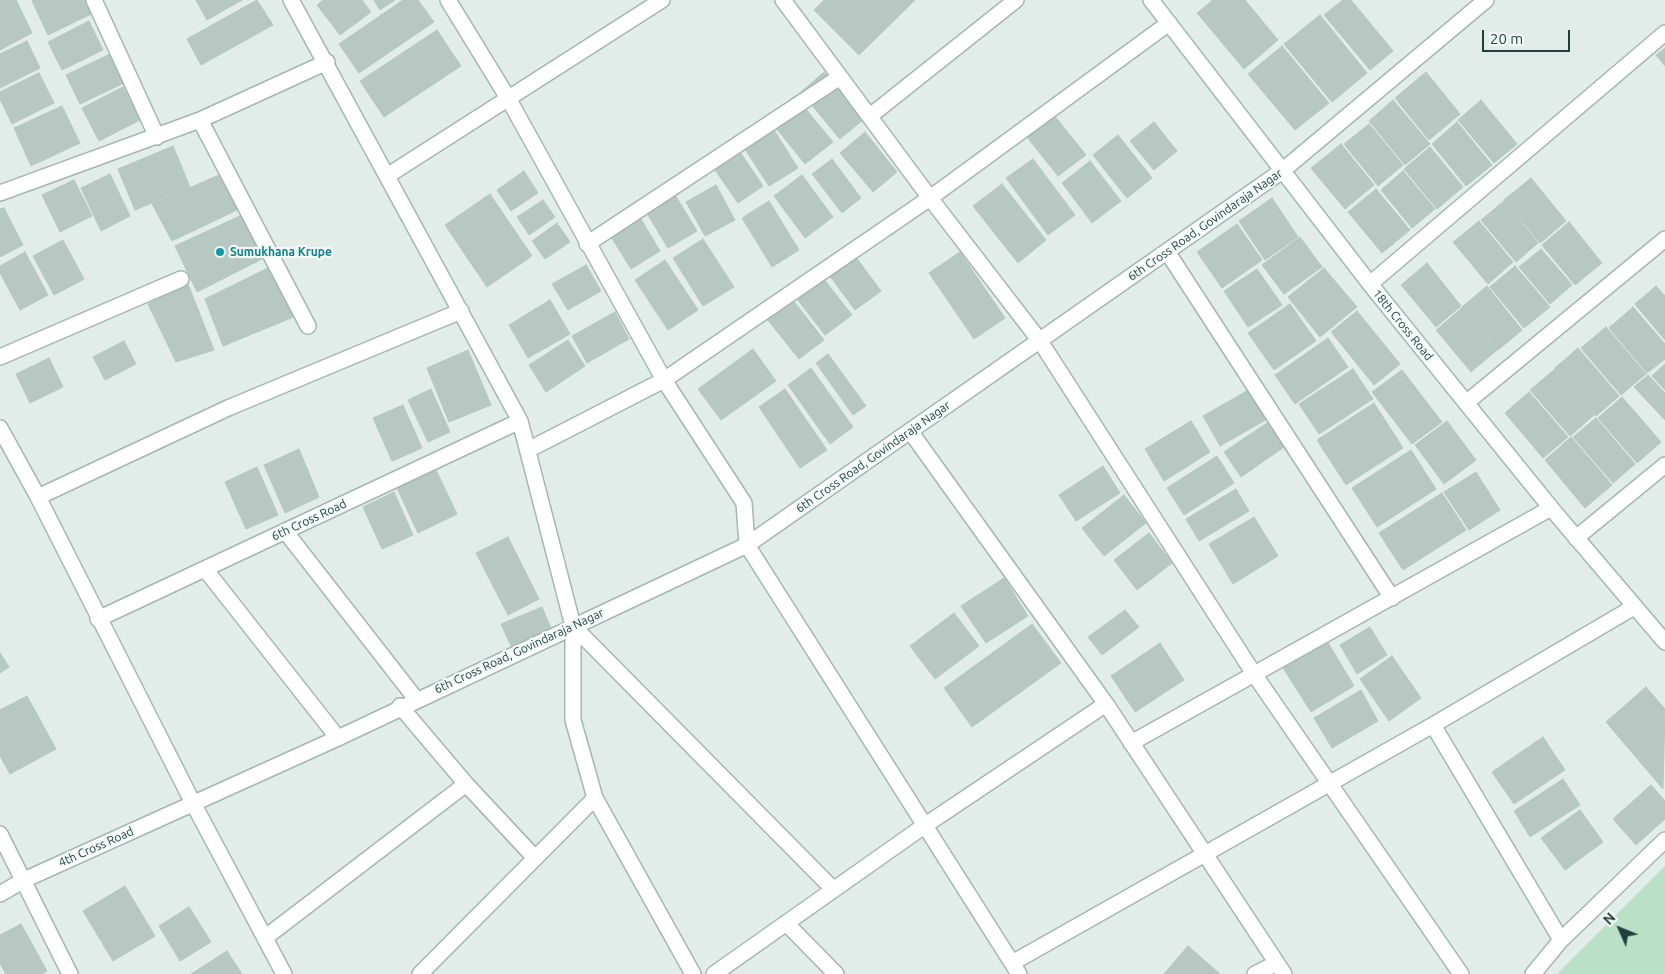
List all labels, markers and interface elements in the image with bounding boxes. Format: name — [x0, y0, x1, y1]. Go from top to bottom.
scale bar — [1485, 20, 1572, 52]
text: 20 m — [1490, 30, 1523, 47]
street label: 6th Cross Road, Govindaraja Nagar — [1125, 166, 1285, 284]
place label: Sumukhana Krupe — [230, 245, 332, 259]
marker: Sumukhana Krupe — [214, 246, 226, 258]
street label: 18th Cross Road — [1370, 286, 1436, 364]
street label: 6th Cross Road, Govindaraja Nagar — [793, 398, 953, 516]
street label: 6th Cross Road — [269, 496, 349, 544]
street label: 6th Cross Road, Govindaraja Nagar — [432, 605, 606, 697]
street label: 4th Cross Road — [56, 824, 136, 870]
north arrow — [1595, 904, 1645, 954]
text: N — [1600, 909, 1619, 928]

